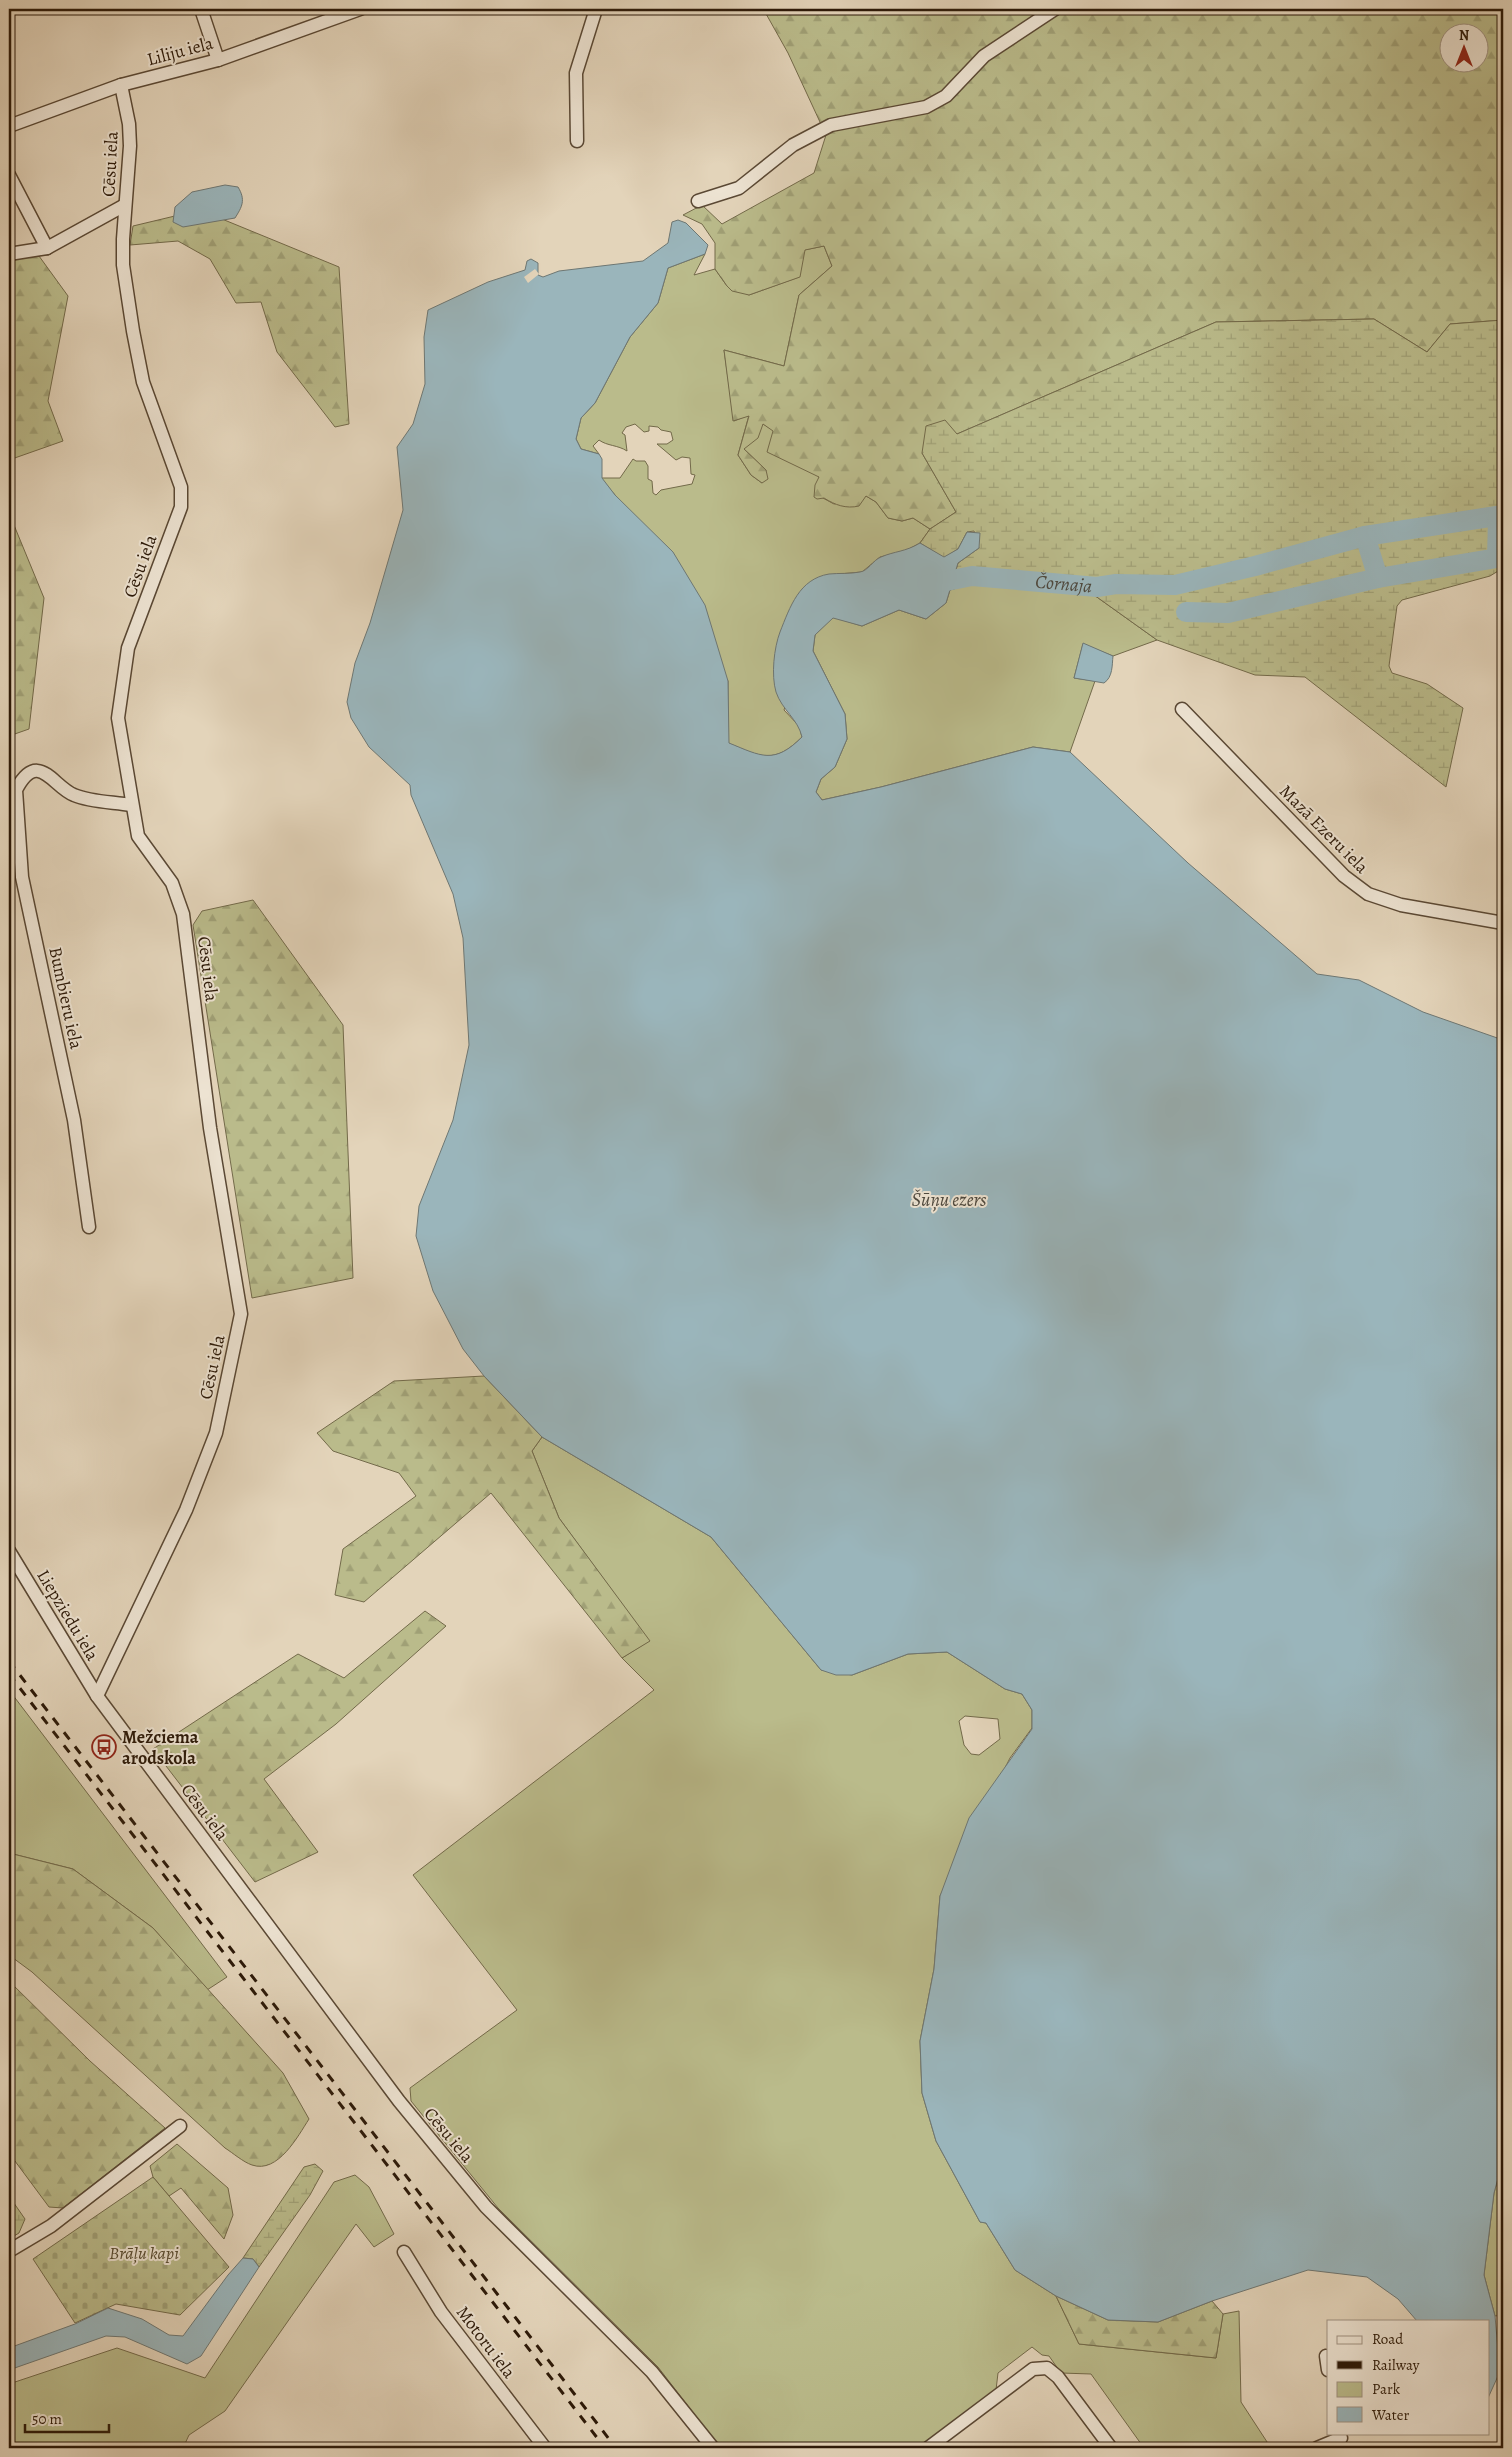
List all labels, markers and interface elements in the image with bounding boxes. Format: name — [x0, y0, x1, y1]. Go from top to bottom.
north arrow — [1440, 22, 1490, 72]
text: N — [1459, 26, 1469, 45]
street label: Liliju iela — [144, 31, 216, 71]
street label: Cēsu iela — [96, 130, 124, 197]
street label: Cēsu iela — [118, 531, 163, 601]
water label: Čornaja — [1034, 569, 1094, 600]
street label: Mazā Ezeru iela — [1274, 779, 1374, 879]
street label: Cēsu iela — [192, 935, 224, 1004]
street label: Bumbieru iela — [43, 945, 89, 1052]
water label: Šūņu ezers — [911, 1187, 987, 1213]
street label: Cēsu iela — [193, 1332, 231, 1401]
street label: Liepziedu iela — [31, 1565, 105, 1665]
place label: Mežciema arodskola — [122, 1725, 199, 1770]
bus stop icon: Mežciema arodskola — [91, 1734, 117, 1760]
street label: Cēsu iela — [176, 1779, 235, 1846]
street label: Cēsu iela — [419, 2102, 480, 2168]
park label: Brāļu kapi — [109, 2241, 179, 2265]
street label: Motoru iela — [451, 2301, 521, 2384]
legend — [1327, 2320, 1490, 2434]
text: Road — [1372, 2329, 1404, 2349]
text: Railway — [1372, 2355, 1420, 2375]
text: Park — [1372, 2379, 1401, 2399]
scale bar — [25, 2402, 109, 2434]
text: Water — [1371, 2405, 1409, 2425]
text: 50 m — [32, 2409, 62, 2429]

